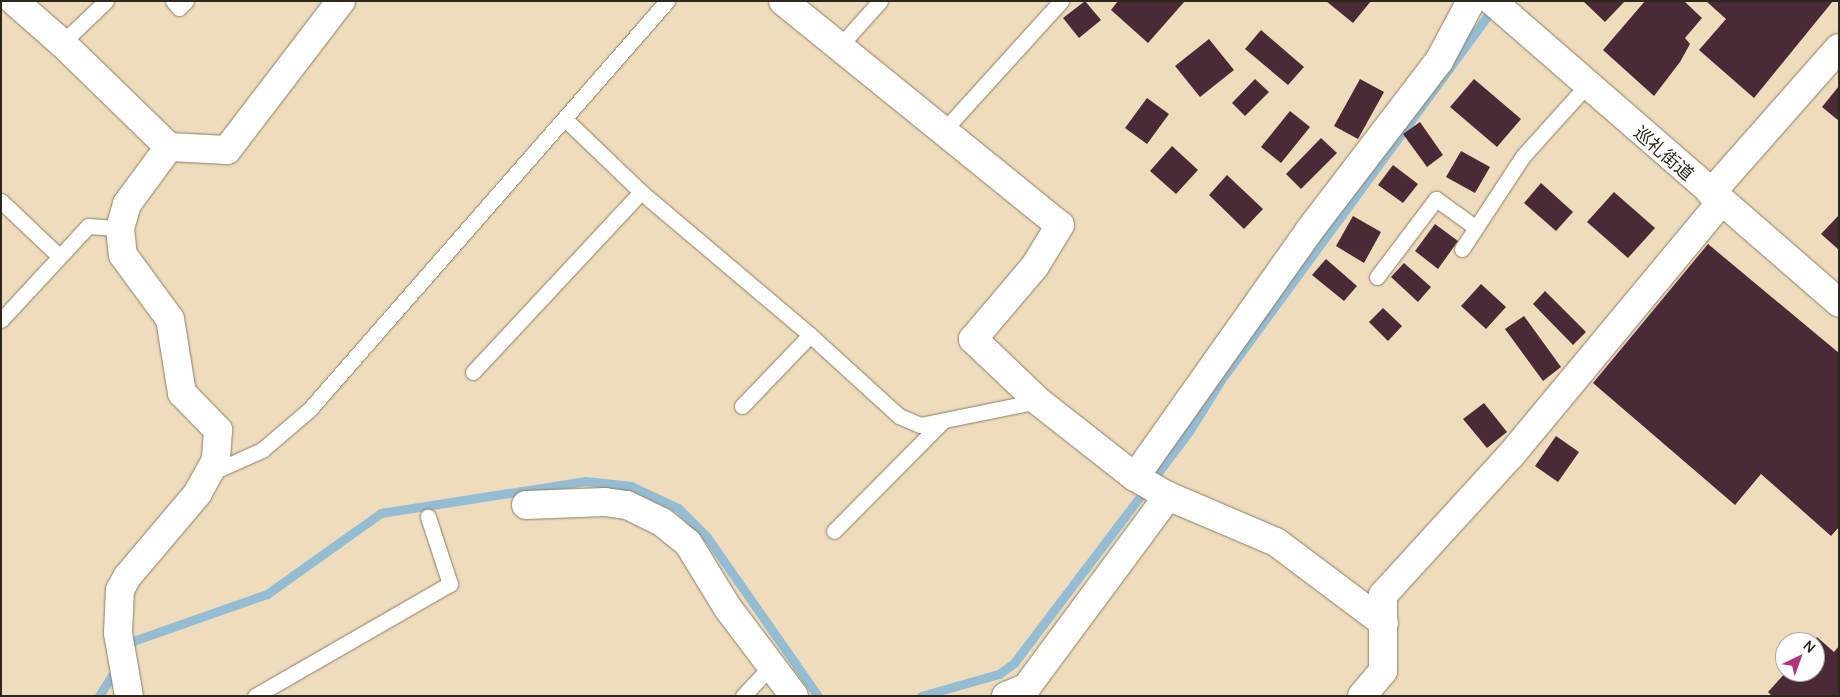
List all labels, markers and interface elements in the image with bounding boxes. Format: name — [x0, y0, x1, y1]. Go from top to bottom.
street label: 巡礼街道 — [1630, 121, 1698, 185]
north arrow — [1775, 632, 1825, 682]
text: N — [1800, 636, 1820, 657]

